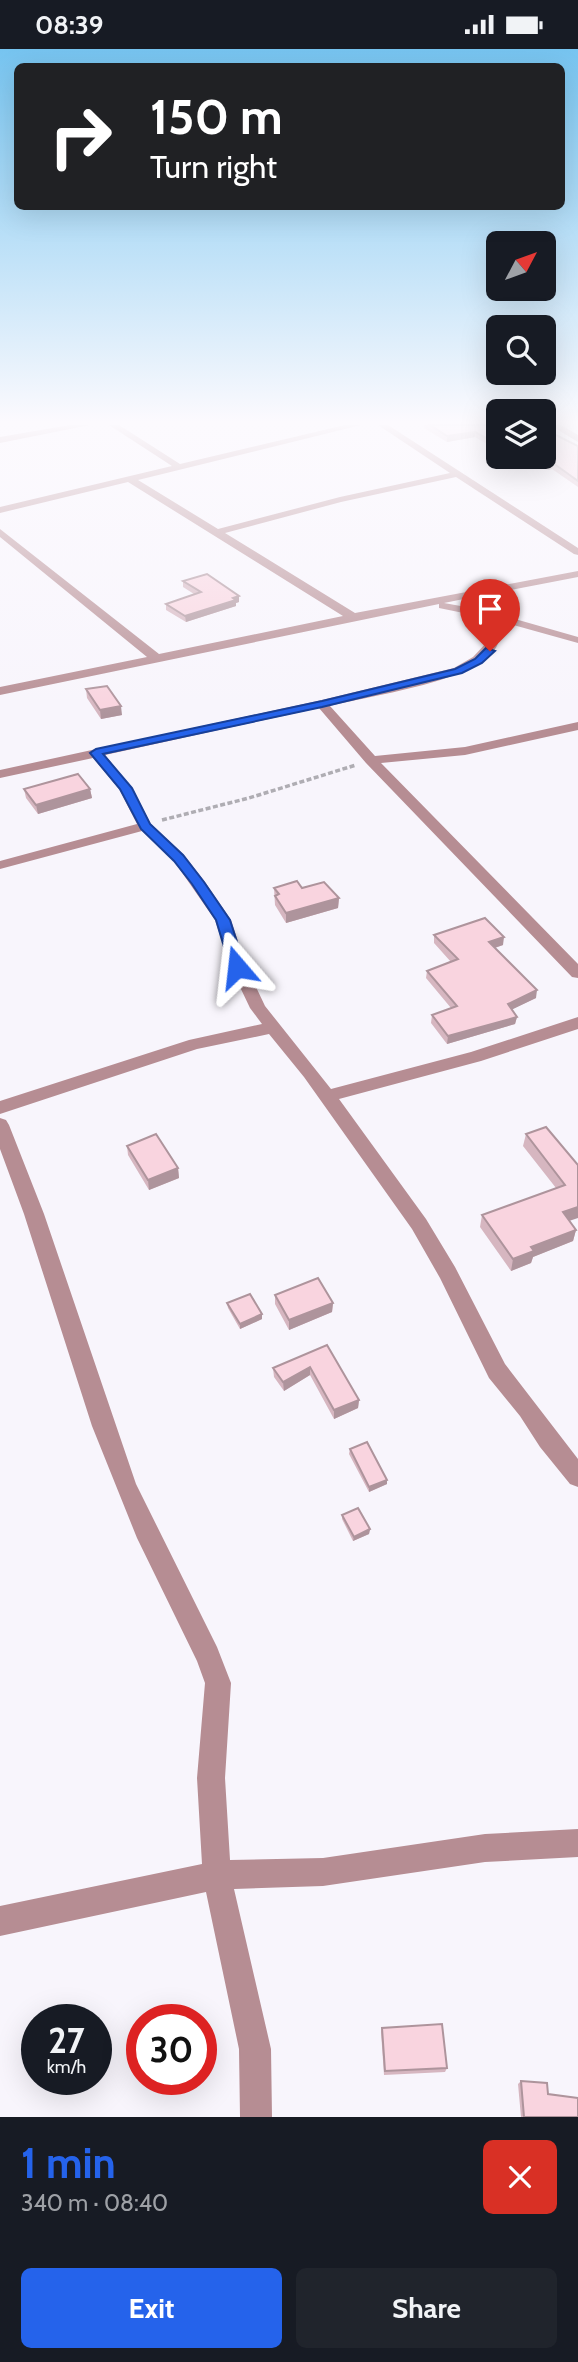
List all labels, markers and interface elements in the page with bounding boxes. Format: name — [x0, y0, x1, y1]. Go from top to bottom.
text: 08:39 — [35, 9, 103, 41]
text: 150 m — [150, 87, 283, 146]
icon: right — [35, 91, 126, 182]
text: Turn right — [150, 147, 277, 186]
north arrow — [486, 231, 556, 301]
map controls — [486, 231, 556, 469]
button: search — [486, 315, 556, 385]
button: layers — [486, 399, 556, 469]
pin — [460, 579, 520, 651]
icon: arrive — [471, 590, 509, 628]
position arrow — [200, 930, 274, 1004]
speed limit sign: 30 — [126, 2004, 217, 2095]
text: 27 — [48, 2019, 85, 2062]
text: km/h — [47, 2056, 86, 2078]
text: 1 min — [21, 2137, 116, 2189]
button: close — [483, 2140, 557, 2214]
text: 340 m · 08:40 — [21, 2189, 168, 2217]
button: Exit — [21, 2268, 282, 2348]
button: Share — [296, 2268, 557, 2348]

